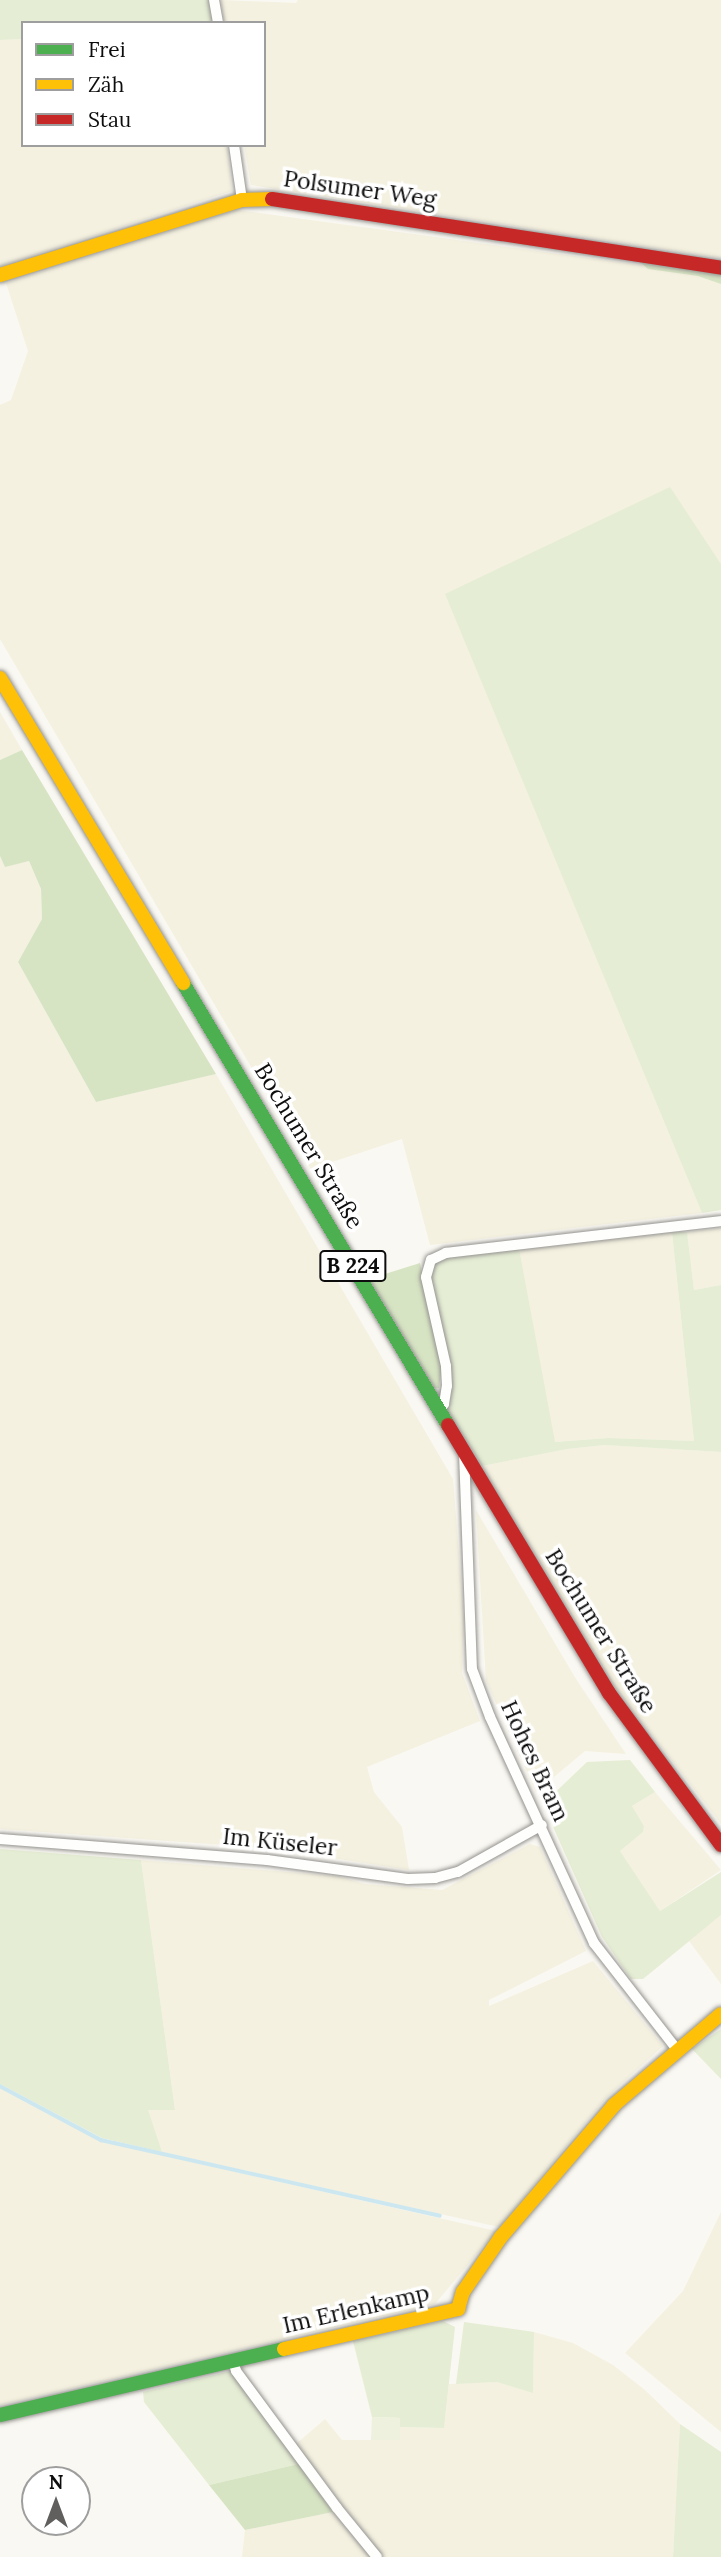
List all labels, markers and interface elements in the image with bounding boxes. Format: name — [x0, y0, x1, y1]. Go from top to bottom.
legend — [21, 21, 266, 147]
text: Frei — [88, 36, 126, 63]
text: Zäh — [88, 71, 124, 98]
text: Stau — [88, 106, 131, 133]
street label: Polsumer Weg — [282, 165, 438, 213]
street label: Bochumer Straße — [249, 1058, 369, 1234]
road number: B 224 — [318, 1248, 388, 1284]
street label: Bochumer Straße — [539, 1544, 663, 1718]
street label: Hohes Bram — [495, 1696, 575, 1826]
street label: Im Küseler — [221, 1822, 339, 1862]
street label: Im Erlenkamp — [280, 2279, 432, 2339]
north arrow — [21, 2466, 91, 2536]
text: N — [49, 2470, 63, 2494]

